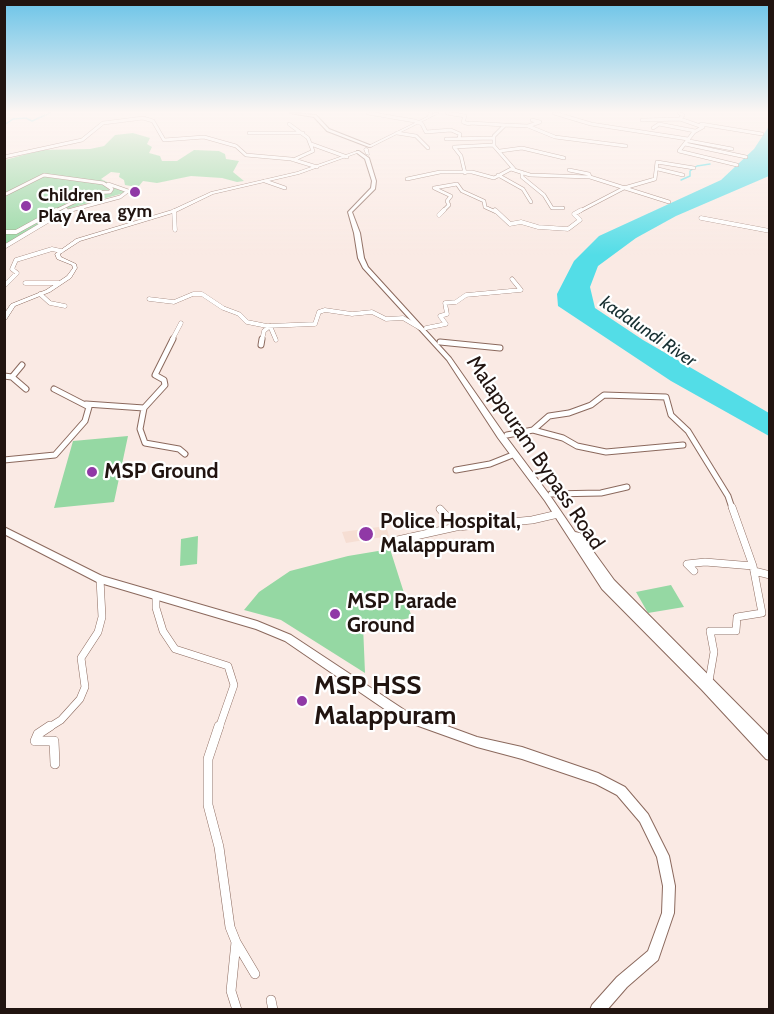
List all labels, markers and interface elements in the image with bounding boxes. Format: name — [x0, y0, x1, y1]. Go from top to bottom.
place label: Children Play Area — [38, 185, 111, 228]
marker: gym — [128, 185, 142, 199]
marker: Children Play Area — [19, 199, 33, 213]
place label: gym — [118, 201, 152, 223]
water label: kadalundi River — [596, 292, 700, 372]
street label: Malappuram Bypass Road — [461, 351, 609, 555]
place label: MSP Ground — [104, 459, 219, 485]
marker: MSP Ground — [85, 465, 99, 479]
place label: Police Hospital, Malappuram — [380, 509, 521, 559]
marker: Police Hospital, Malappuram — [357, 525, 375, 543]
place label: MSP Parade Ground — [347, 589, 457, 639]
marker: MSP Parade Ground — [328, 607, 342, 621]
place label: MSP HSS Malappuram — [314, 670, 456, 732]
marker: MSP HSS Malappuram — [295, 694, 309, 708]

